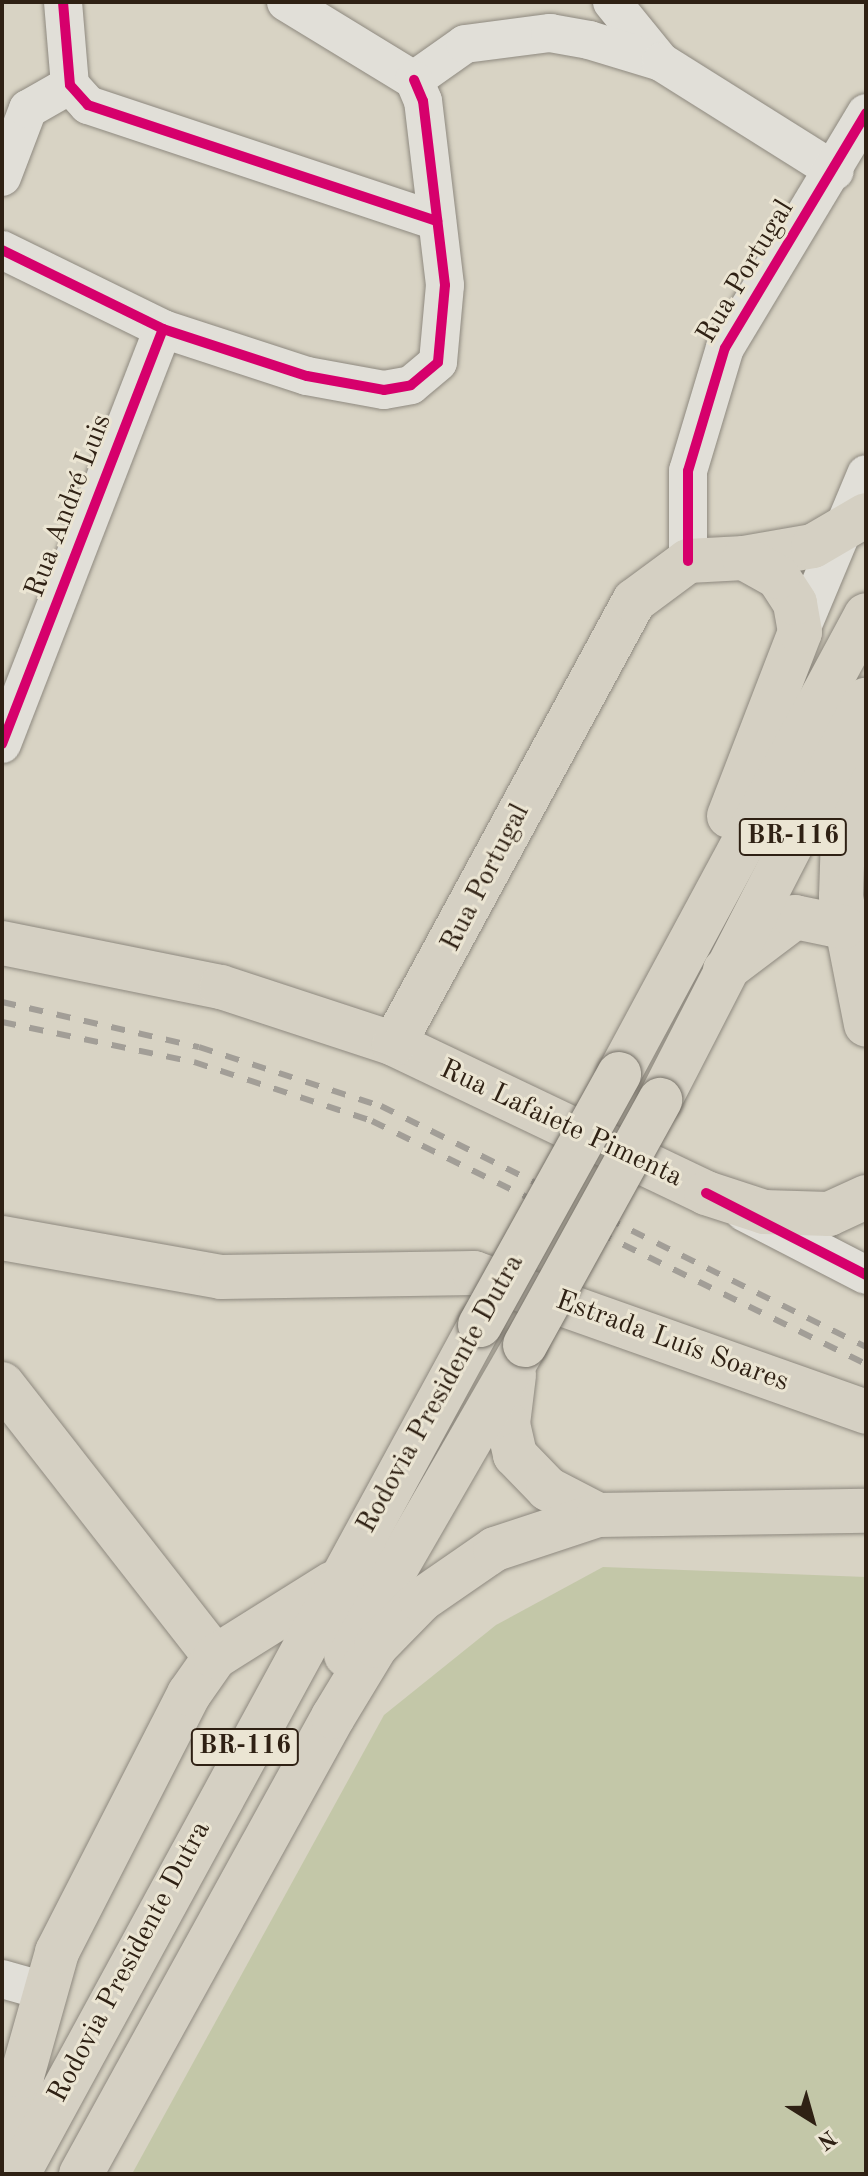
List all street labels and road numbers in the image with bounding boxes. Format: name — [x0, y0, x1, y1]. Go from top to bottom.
street label: Rua Portugal — [690, 194, 802, 350]
street label: Rua André Luis — [19, 410, 119, 602]
street label: Rua Portugal — [435, 799, 537, 957]
road number: BR-116 — [737, 815, 849, 859]
street label: Rua Lafaiete Pimenta — [434, 1053, 688, 1195]
street label: Rodovia Presidente Dutra — [350, 1249, 532, 1539]
street label: Estrada Luís Soares — [551, 1284, 793, 1400]
road number: BR-116 — [189, 1725, 301, 1769]
street label: Rodovia Presidente Dutra — [42, 1816, 218, 2108]

